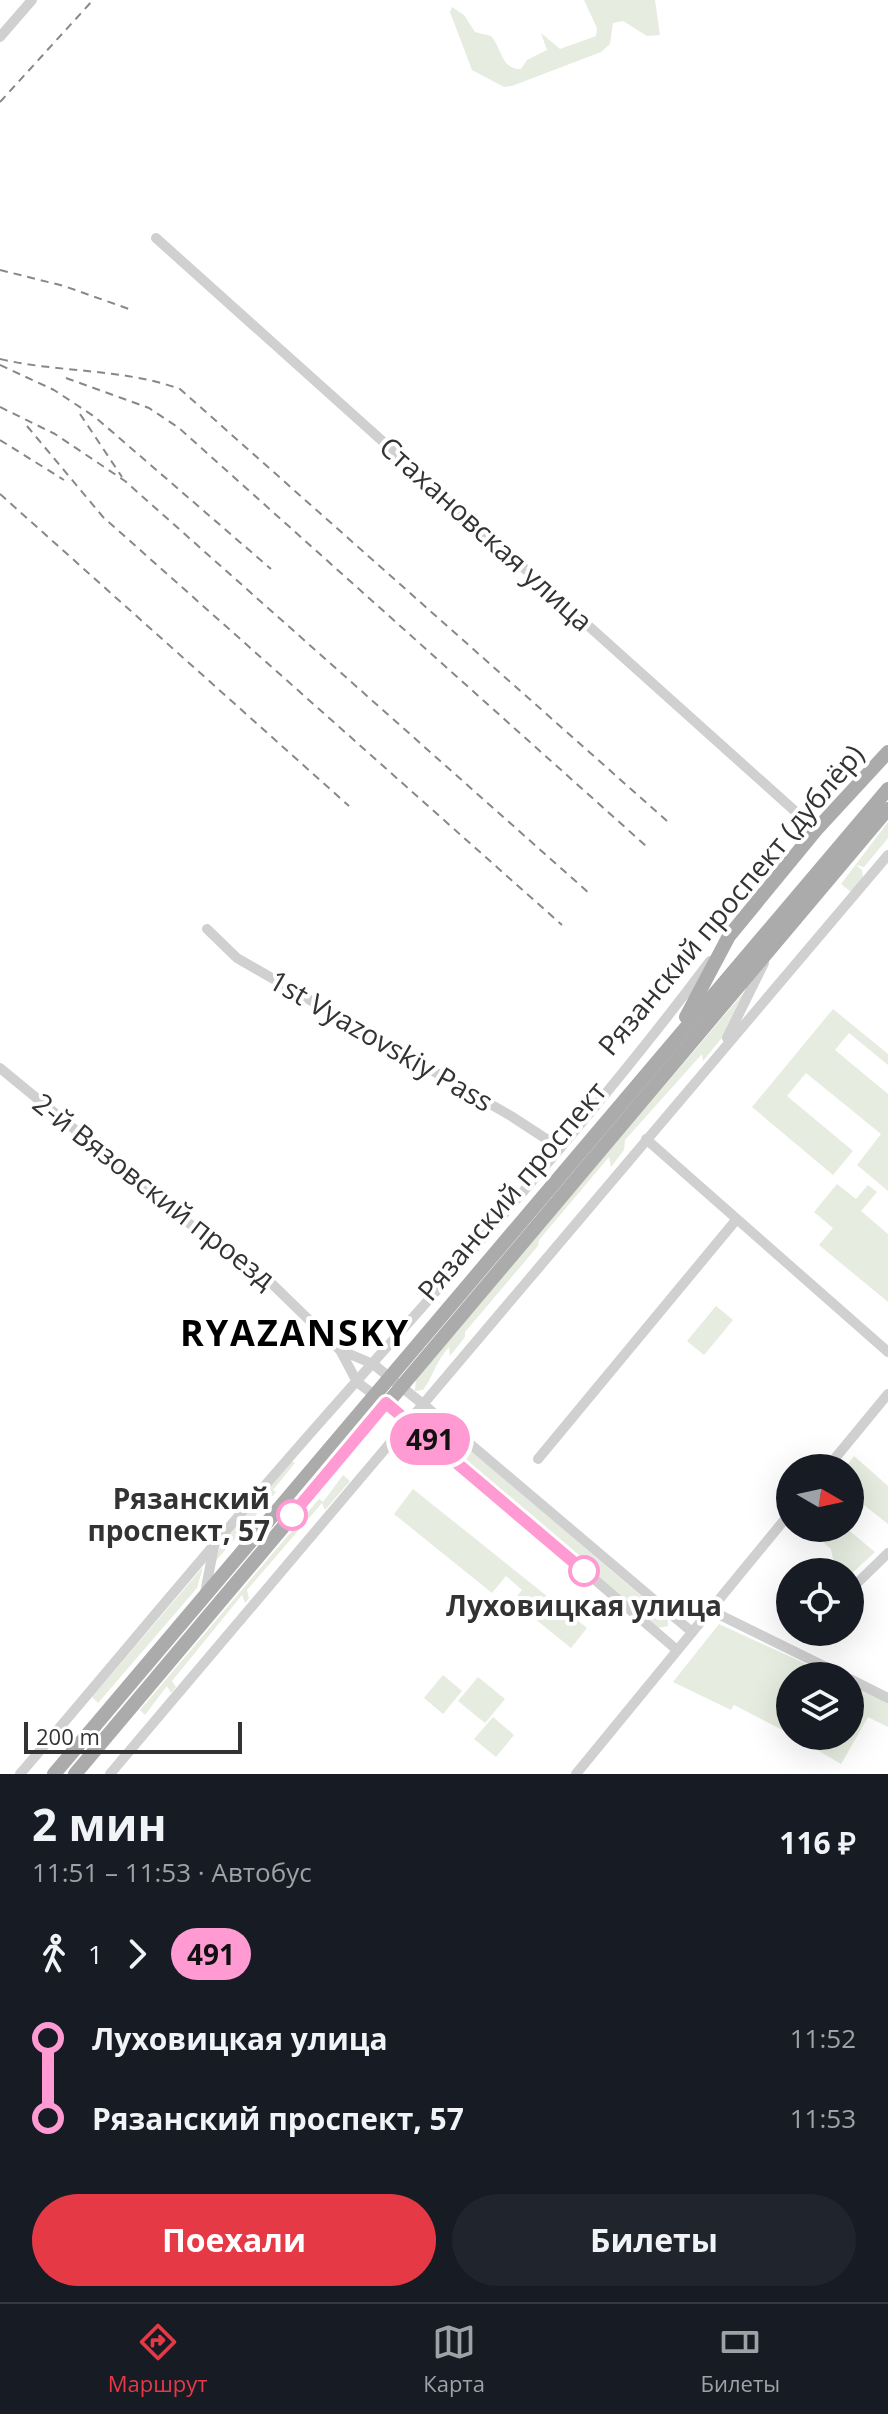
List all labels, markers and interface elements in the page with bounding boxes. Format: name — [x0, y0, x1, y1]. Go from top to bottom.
street label: Стахановская улица — [372, 427, 601, 639]
street label: Рязанский проспект (дублёр) — [589, 736, 872, 1063]
street label: 1st Vyazovskiy Pass — [263, 961, 500, 1120]
street label: Рязанский проспект — [408, 1073, 614, 1308]
street label: 2-й Вязовский проезд — [26, 1084, 284, 1297]
district label: RYAZANSKY — [180, 1308, 410, 1357]
line badge: 491 — [384, 1413, 476, 1465]
text: 491 — [406, 1420, 454, 1458]
north arrow — [776, 1454, 864, 1542]
map controls — [776, 1454, 864, 1750]
place label: Рязанский проспект, 57 — [87, 1479, 270, 1549]
marker: Рязанский проспект, 57 — [277, 1500, 307, 1530]
marker: Луховицкая улица — [569, 1556, 599, 1586]
button: locate — [776, 1558, 864, 1646]
place label: Луховицкая улица — [446, 1586, 722, 1624]
button: layers — [776, 1662, 864, 1750]
scale bar — [24, 1718, 242, 1754]
text: 200 m — [36, 1721, 100, 1751]
text: 2 мин — [32, 1794, 167, 1854]
text: 116 ₽ — [779, 1822, 856, 1863]
text: 11:51 – 11:53 · Автобус — [32, 1854, 312, 1890]
icon: walk — [32, 1932, 76, 1976]
icon: forward — [115, 1932, 159, 1976]
text: 491 — [187, 1935, 235, 1973]
text: 1 — [88, 1936, 103, 1972]
text: Луховицкая улица — [92, 2018, 388, 2059]
text: 11:52 — [790, 2020, 856, 2056]
text: Рязанский проспект, 57 — [92, 2098, 464, 2139]
text: 11:53 — [790, 2100, 856, 2136]
button: Поехали — [32, 2194, 436, 2286]
button: Билеты — [452, 2194, 856, 2286]
tab: Маршрут — [108, 2320, 208, 2398]
tab: Карта — [423, 2320, 485, 2398]
tab: Билеты — [701, 2320, 780, 2398]

